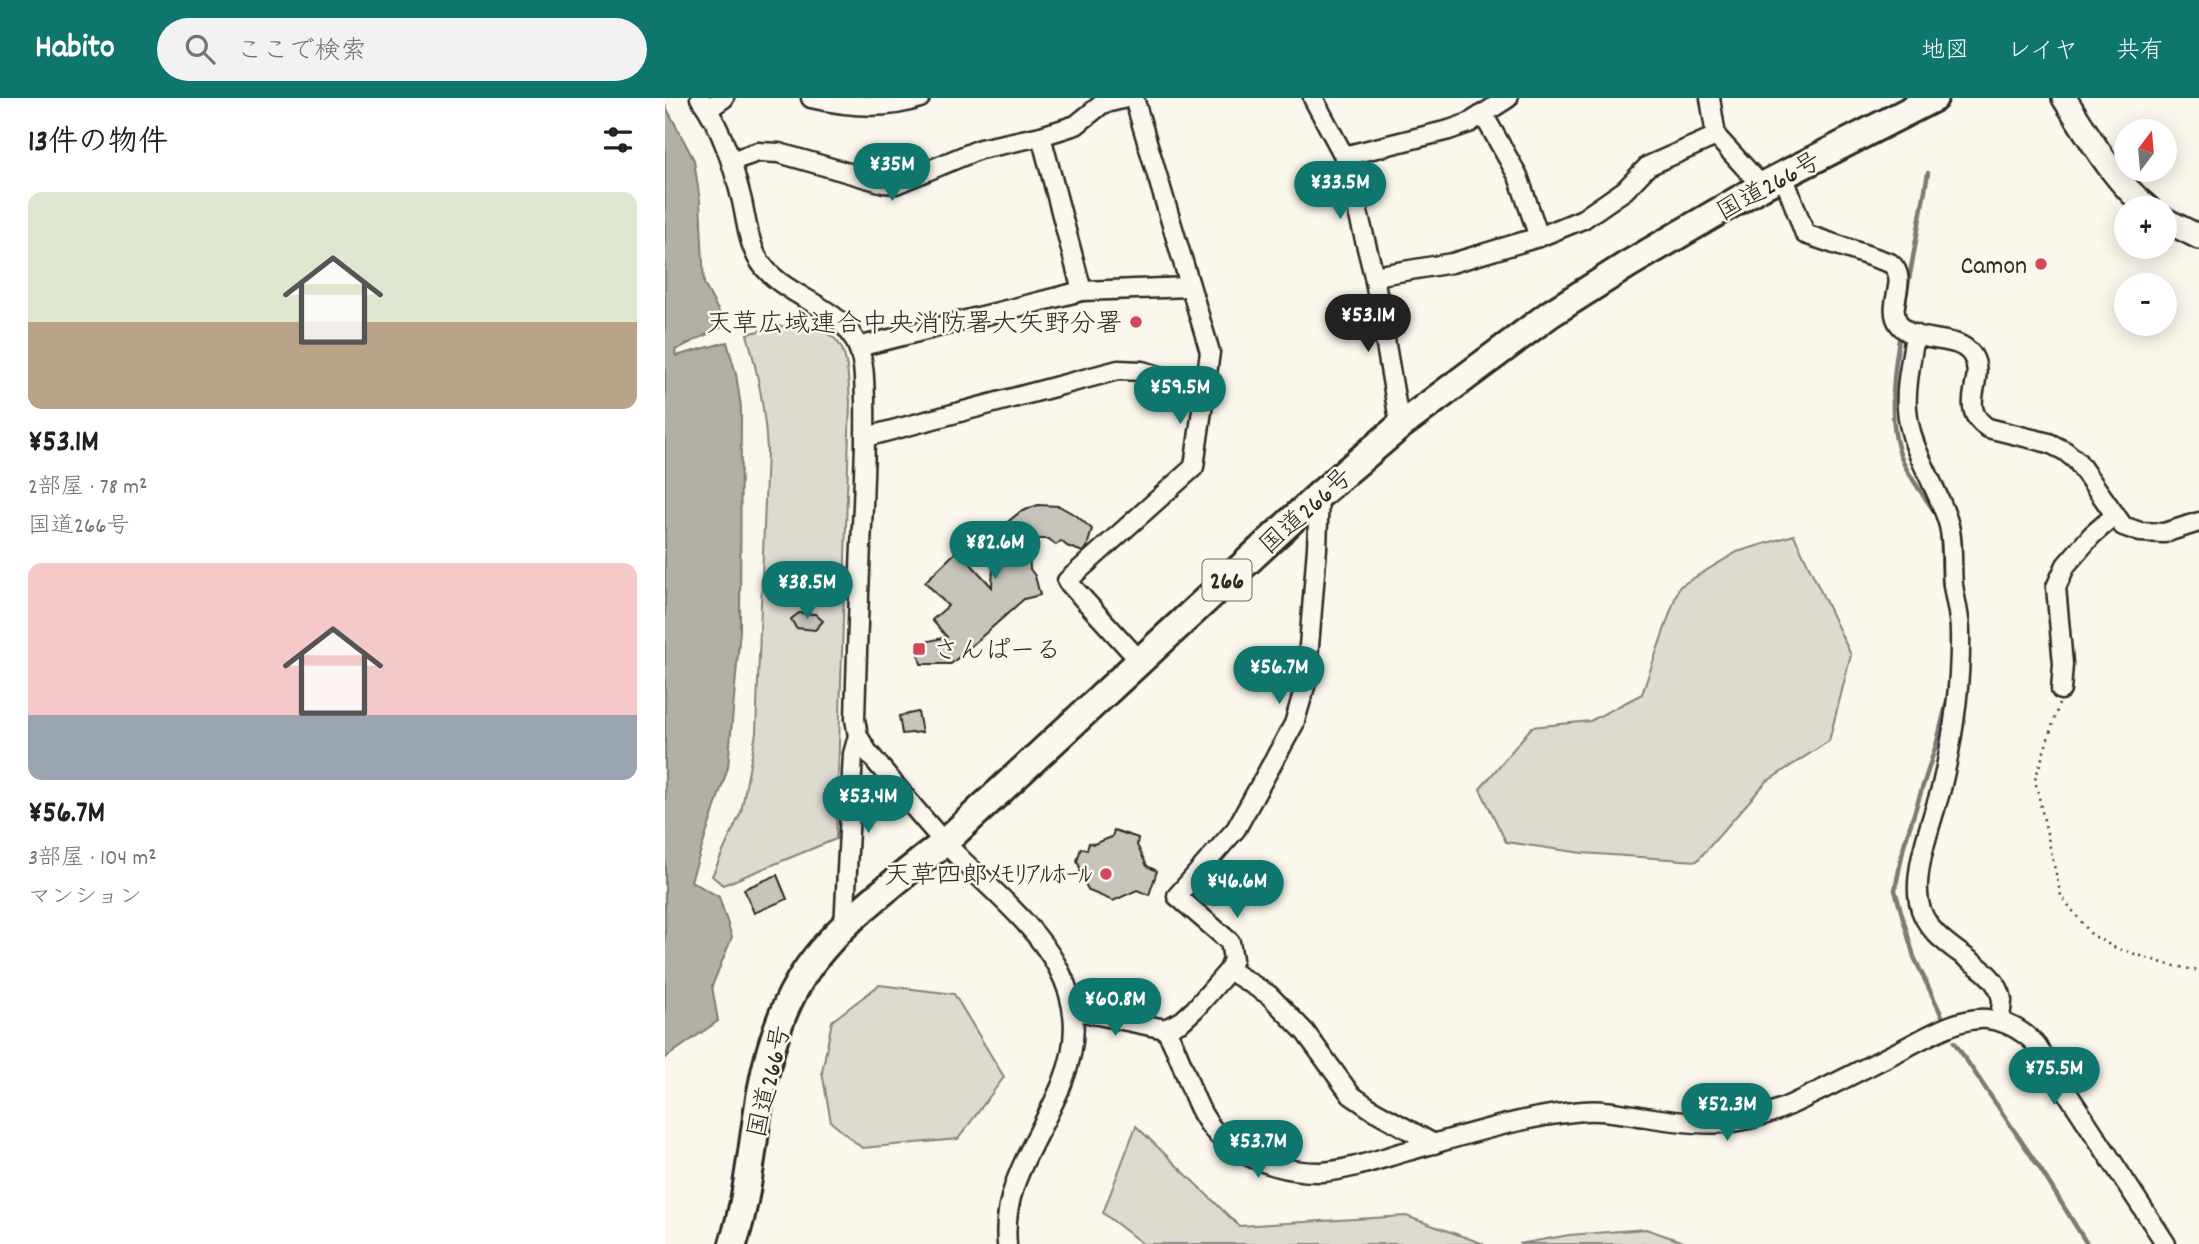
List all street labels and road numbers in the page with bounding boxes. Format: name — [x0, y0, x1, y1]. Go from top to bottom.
street label: 国道266号 — [1711, 144, 1829, 232]
street label: 国道266号 — [1252, 460, 1362, 565]
road number: 266 — [1203, 560, 1251, 601]
street label: 国道266号 — [740, 1022, 802, 1142]

